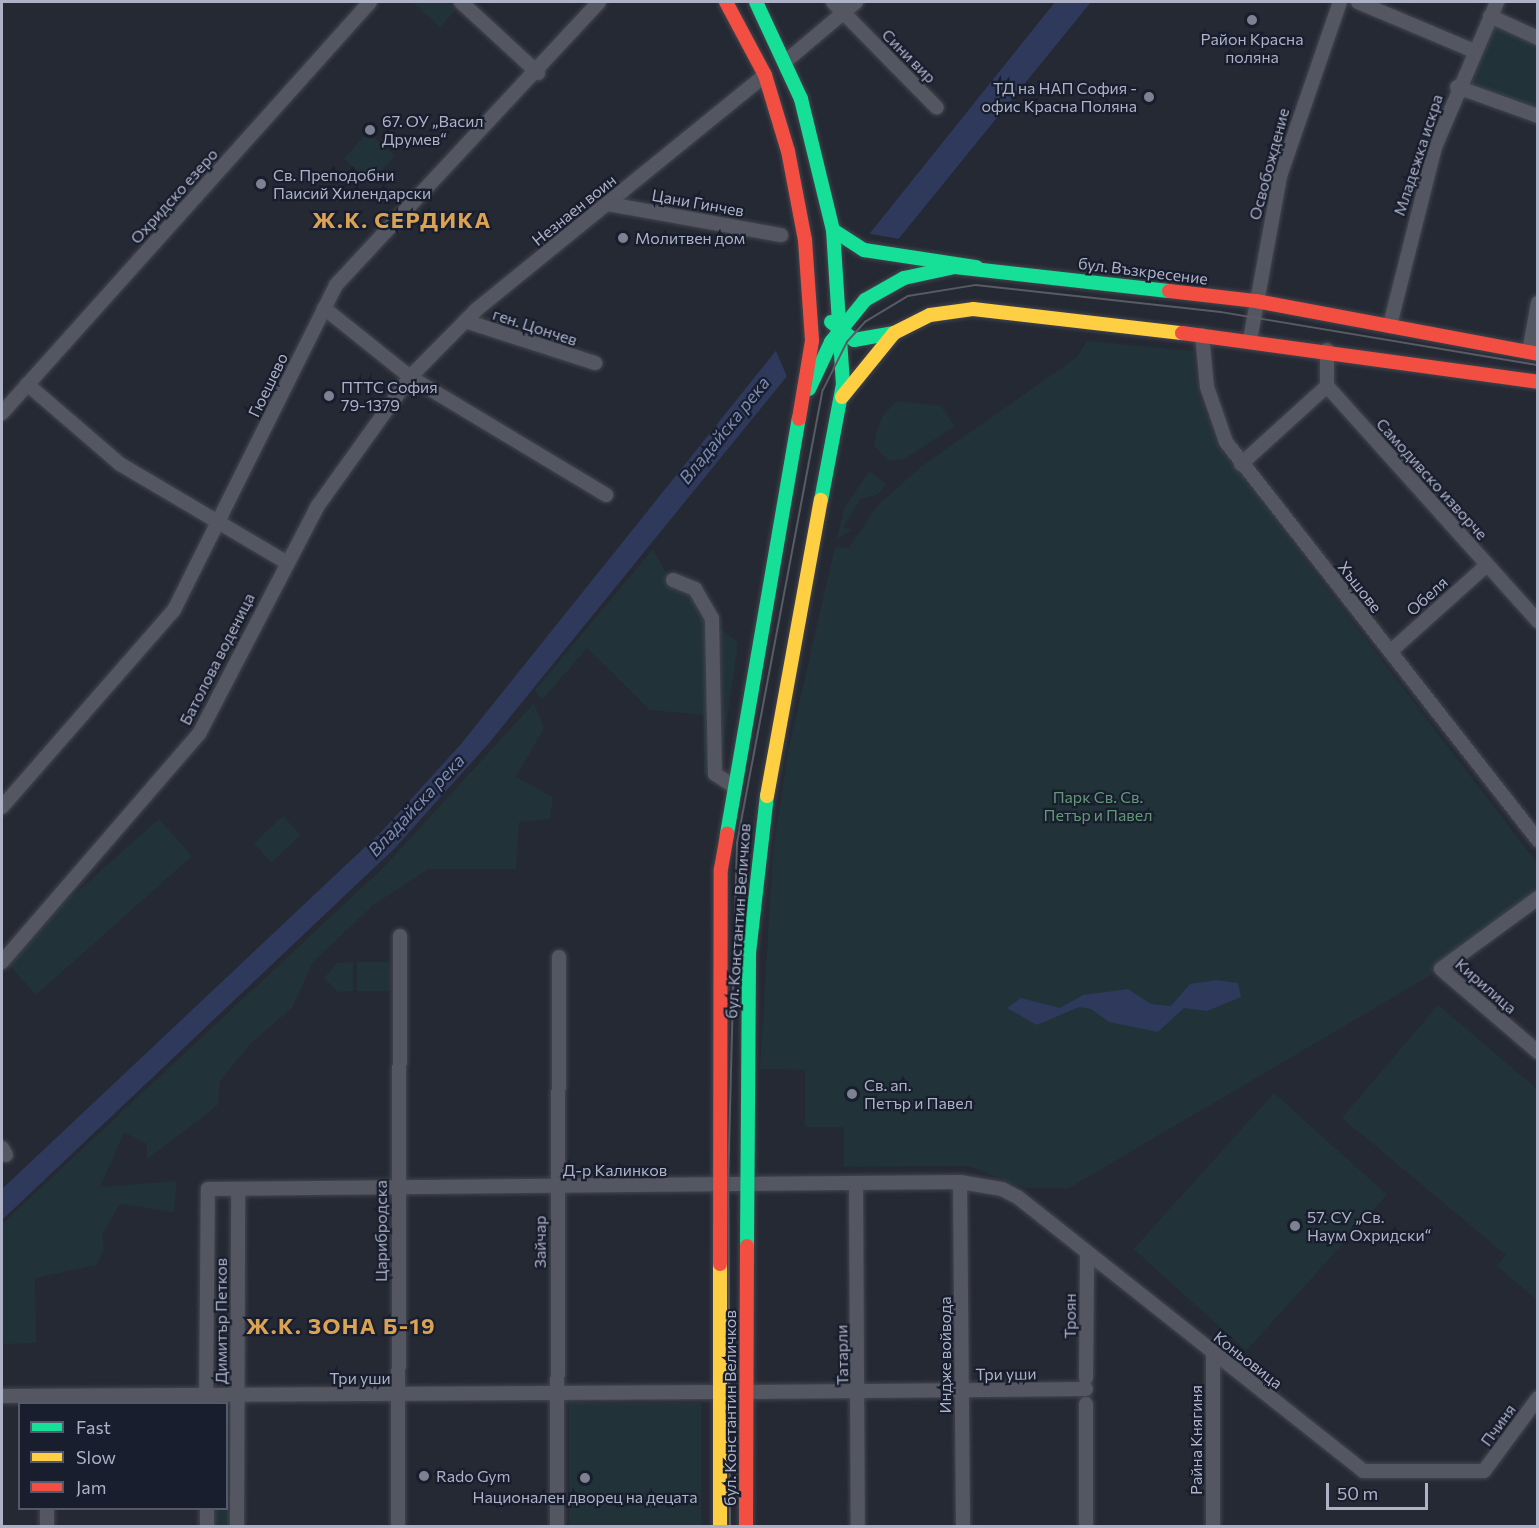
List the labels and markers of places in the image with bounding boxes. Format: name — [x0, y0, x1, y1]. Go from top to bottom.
marker: Район Красна поляна — [1245, 13, 1259, 27]
place label: Район Красна поляна — [1201, 29, 1303, 67]
place label: ТД на НАП София - офис Красна Поляна — [981, 78, 1137, 116]
marker: ТД на НАП София - офис Красна Поляна — [1142, 90, 1156, 104]
place label: 67. ОУ „Васил Друмев“ — [382, 111, 484, 149]
marker: 67. ОУ „Васил Друмев“ — [363, 123, 377, 137]
place label: Св. Преподобни Паисий Хилендарски — [273, 165, 431, 203]
marker: Св. Преподобни Паисий Хилендарски — [254, 177, 268, 191]
place label: Молитвен дом — [635, 228, 745, 248]
marker: Молитвен дом — [616, 231, 630, 245]
place label: ПТТС София 79-1379 — [341, 377, 438, 415]
marker: ПТТС София 79-1379 — [322, 389, 336, 403]
place label: Св. ап. Петър и Павел — [864, 1075, 973, 1113]
marker: Св. ап. Петър и Павел — [845, 1087, 859, 1101]
place label: 57. СУ „Св. Наум Охридски“ — [1307, 1207, 1431, 1245]
marker: 57. СУ „Св. Наум Охридски“ — [1288, 1219, 1302, 1233]
place label: Rado Gym — [436, 1466, 511, 1486]
marker: Rado Gym — [417, 1469, 431, 1483]
marker: Национален дворец на децата — [578, 1471, 592, 1485]
place label: Национален дворец на децата — [473, 1487, 697, 1507]

